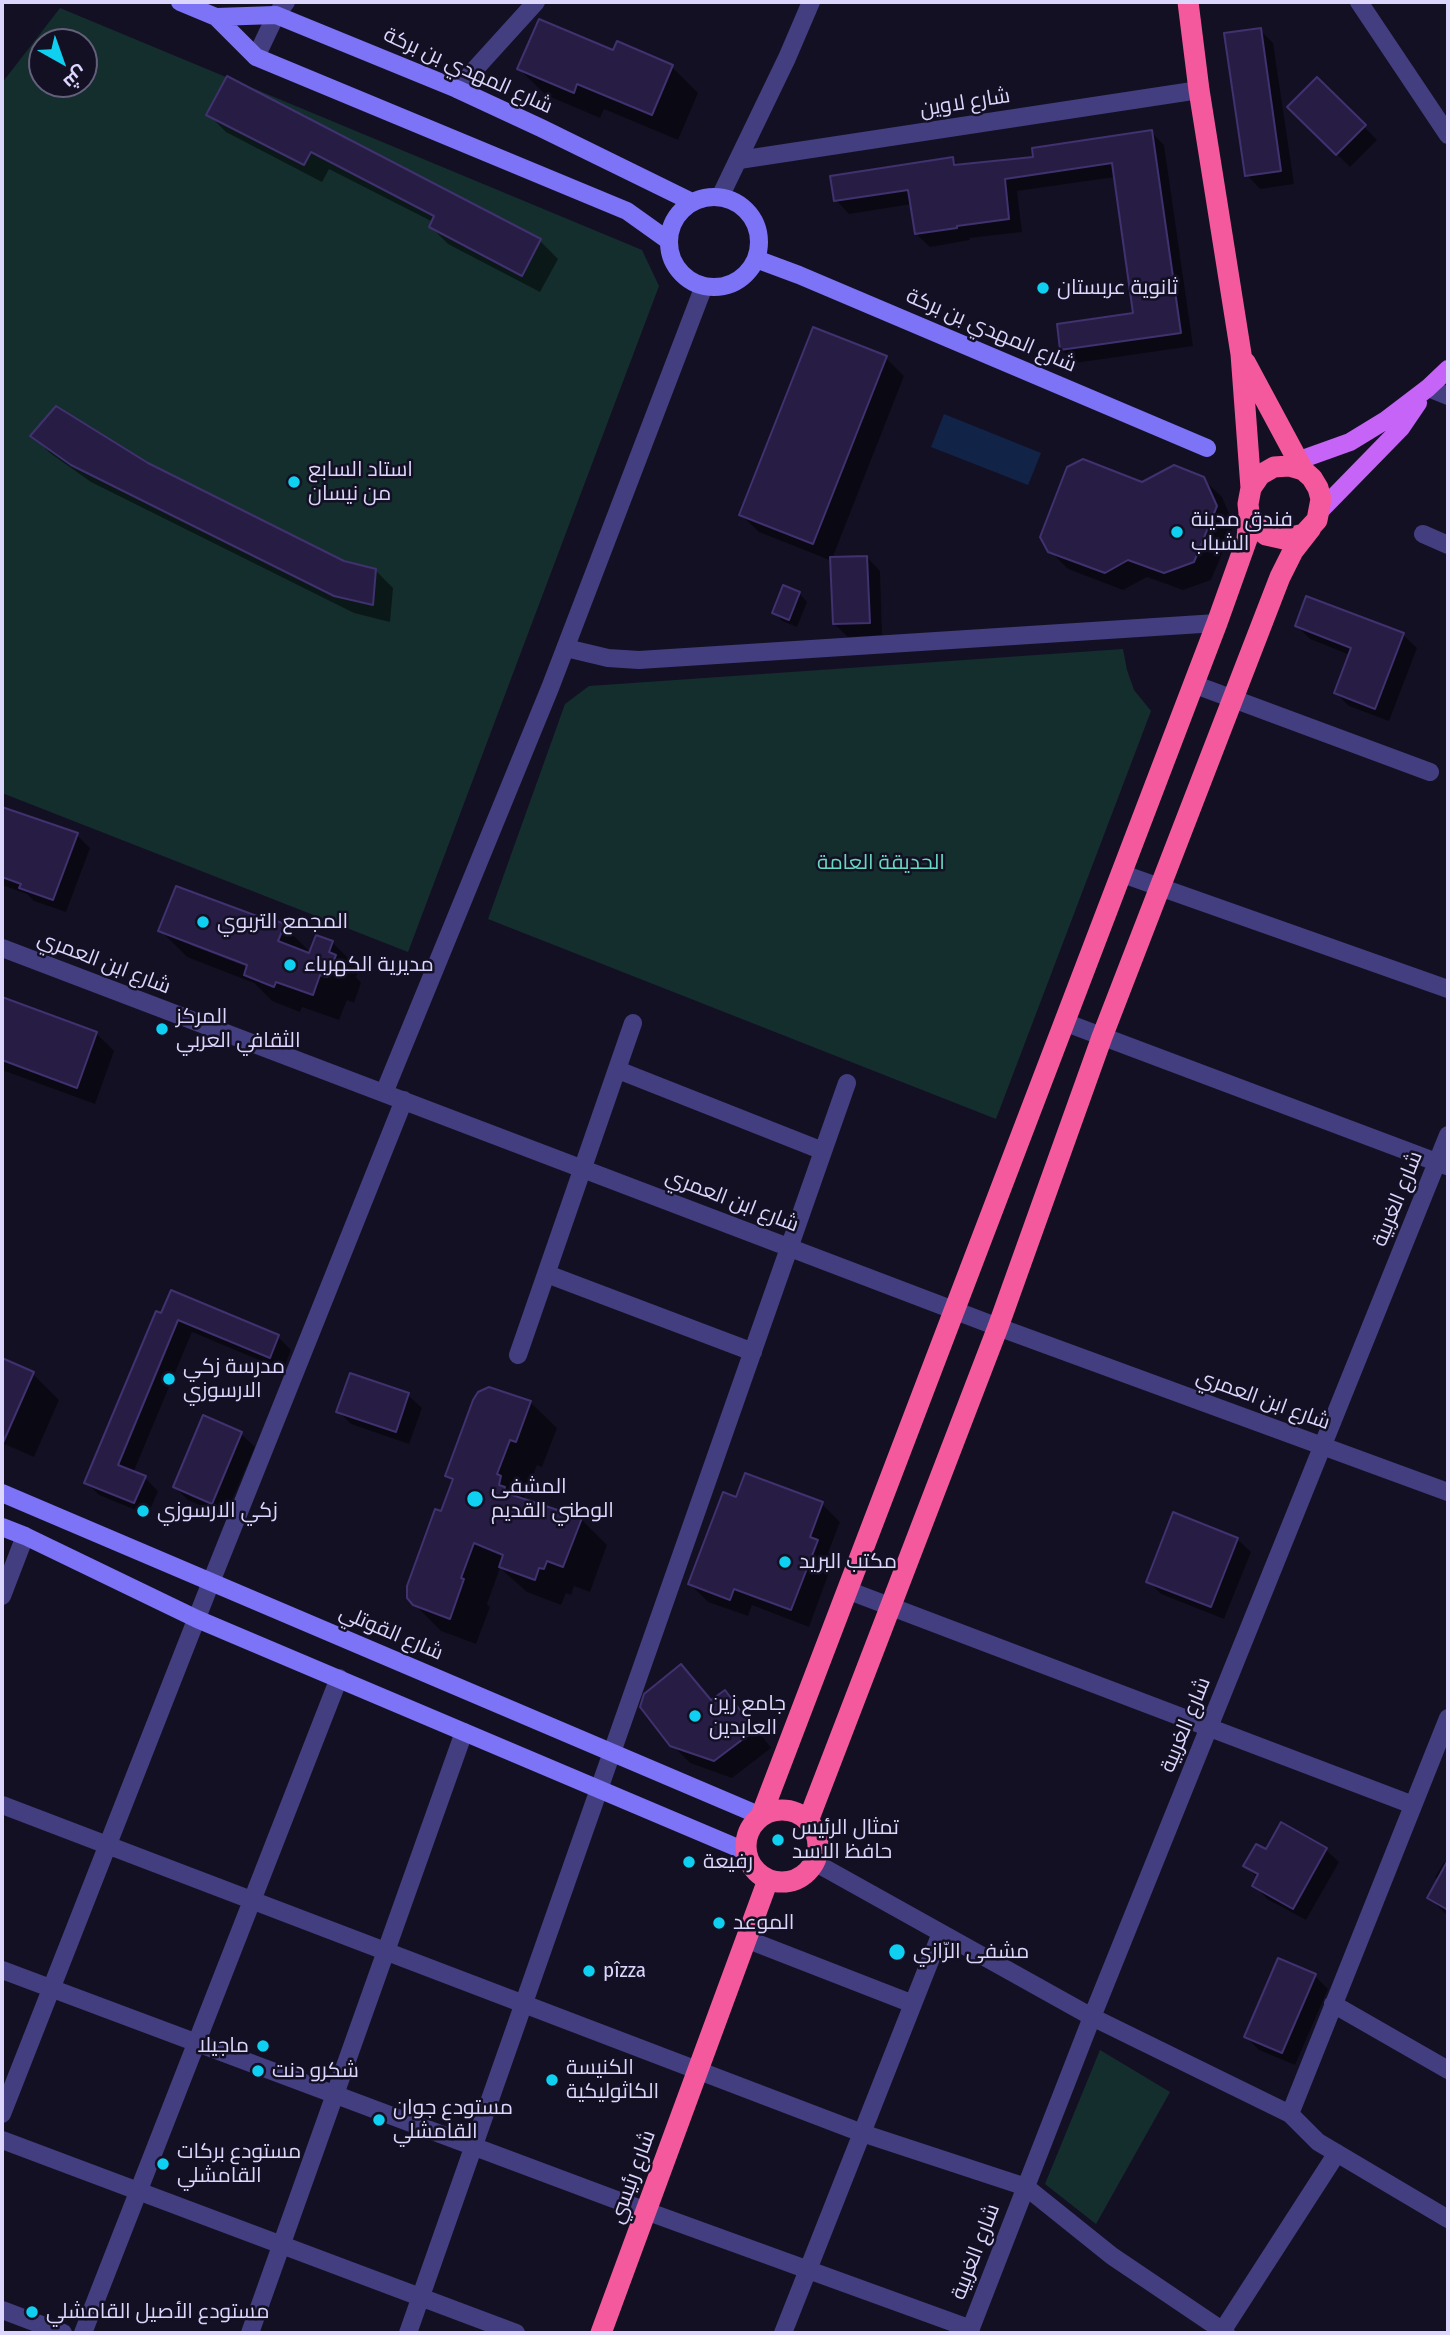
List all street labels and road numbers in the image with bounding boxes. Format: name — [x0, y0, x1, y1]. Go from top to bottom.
street label: شارع المهدي بن بركة — [380, 22, 556, 120]
street label: شارع لاوين — [918, 83, 1012, 123]
street label: شارع المهدي بن بركة — [902, 284, 1080, 378]
street label: شارع ابن العمري — [34, 926, 174, 1000]
street label: شارع الغربية — [1367, 1148, 1429, 1250]
street label: شارع ابن العمري — [662, 1164, 802, 1238]
street label: شارع ابن العمري — [1193, 1364, 1333, 1436]
street label: شارع القوتلي — [335, 1600, 447, 1666]
street label: شارع الغربية — [1155, 1674, 1217, 1776]
street label: شارع رئيسي — [604, 2127, 662, 2227]
street label: شارع الغربية — [946, 2201, 1006, 2303]

